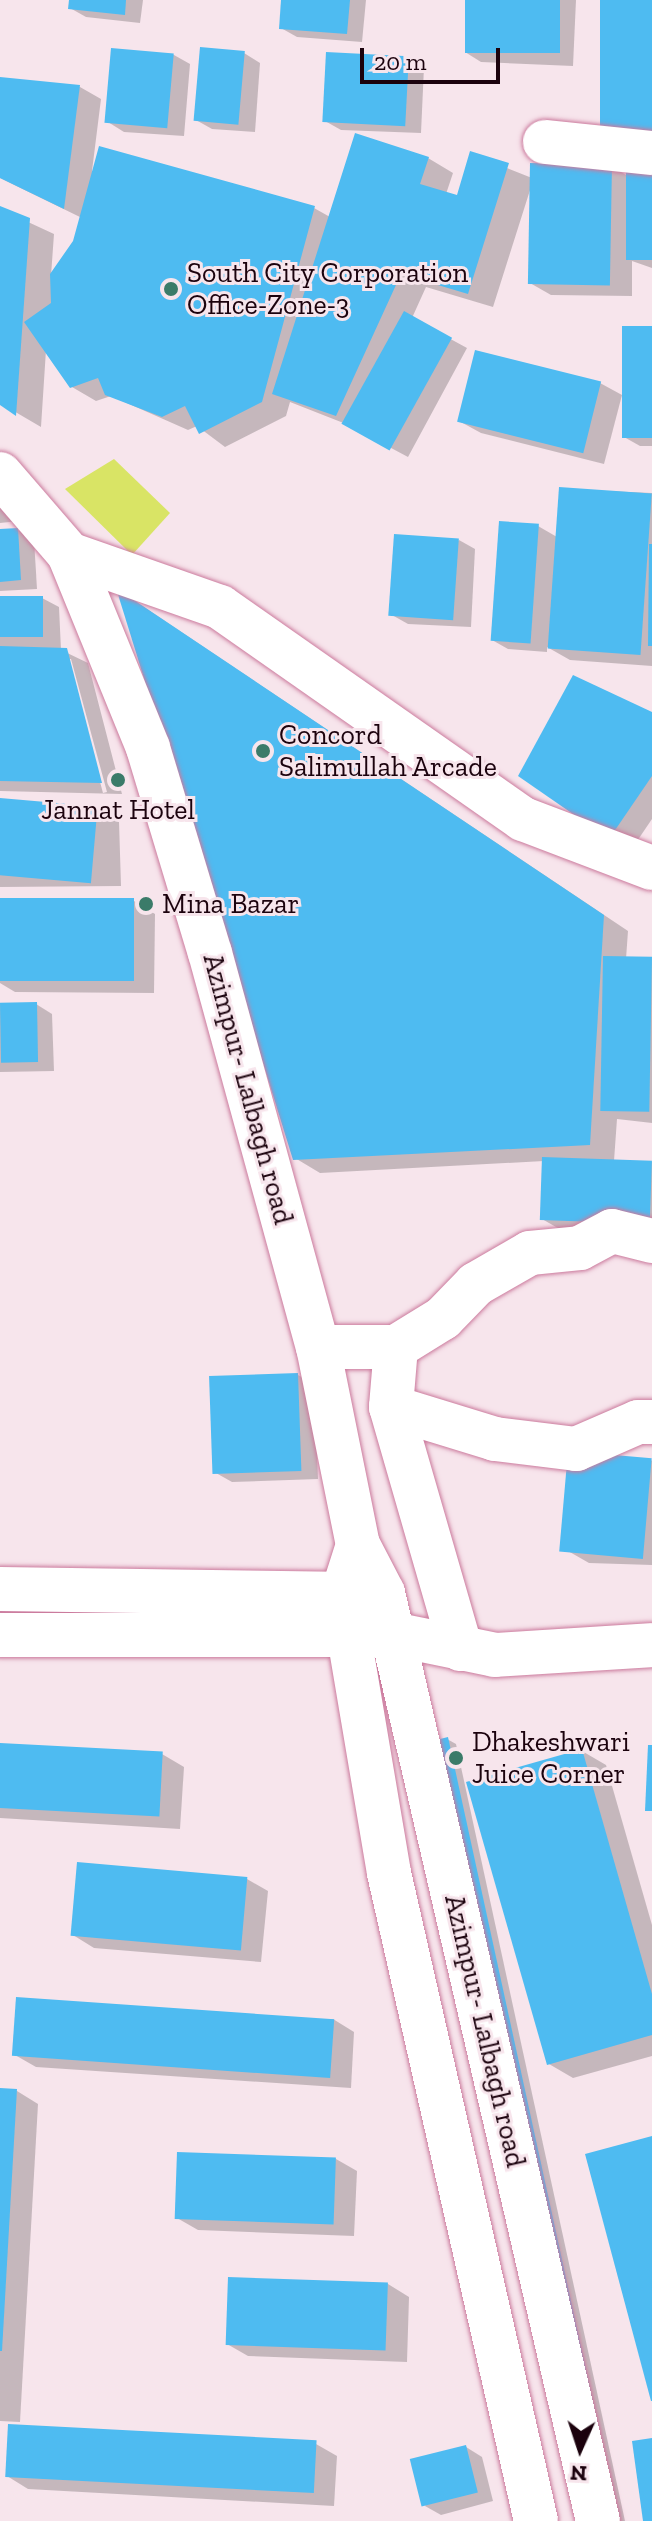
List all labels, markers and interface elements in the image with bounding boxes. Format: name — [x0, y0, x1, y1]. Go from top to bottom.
scale bar — [364, 32, 504, 82]
text: 20 m — [374, 47, 426, 76]
place label: South City Corporation Office-Zone-3 — [187, 256, 469, 322]
marker: South City Corporation Office-Zone-3 — [162, 280, 180, 298]
place label: Concord Salimullah Arcade — [279, 718, 498, 784]
marker: Concord Salimullah Arcade — [254, 742, 272, 760]
marker: Jannat Hotel — [109, 771, 127, 789]
place label: Jannat Hotel — [41, 793, 195, 827]
place label: Mina Bazar — [162, 887, 299, 921]
marker: Mina Bazar — [137, 895, 155, 913]
street label: Azimpur- Lalbagh road — [196, 950, 300, 1228]
place label: Dhakeshwari Juice Corner — [472, 1725, 630, 1791]
marker: Dhakeshwari Juice Corner — [447, 1749, 465, 1767]
street label: Azimpur- Lalbagh road — [437, 1891, 533, 2171]
north arrow — [540, 2409, 620, 2489]
text: N — [570, 2460, 588, 2487]

